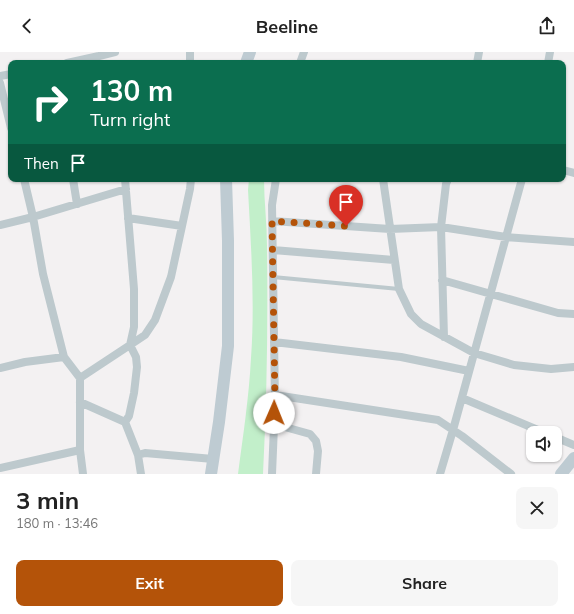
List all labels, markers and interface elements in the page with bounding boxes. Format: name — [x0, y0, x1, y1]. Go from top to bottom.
icon: back — [16, 15, 38, 37]
text: Beeline — [256, 15, 318, 38]
icon: share — [536, 15, 558, 37]
text: 130 m — [90, 73, 173, 108]
icon: right — [24, 76, 76, 128]
text: Turn right — [90, 108, 170, 131]
icon: arrive — [67, 152, 89, 174]
text: Then — [24, 154, 59, 173]
pin — [329, 185, 363, 226]
icon: arrive — [335, 191, 357, 213]
position arrow — [253, 392, 295, 434]
map controls — [526, 426, 562, 462]
button: sound — [526, 426, 562, 462]
text: 3 min — [16, 485, 79, 515]
button: close — [516, 487, 558, 529]
text: 180 m · 13:46 — [16, 515, 98, 531]
button: Exit — [16, 560, 283, 606]
button: Share — [291, 560, 558, 606]

